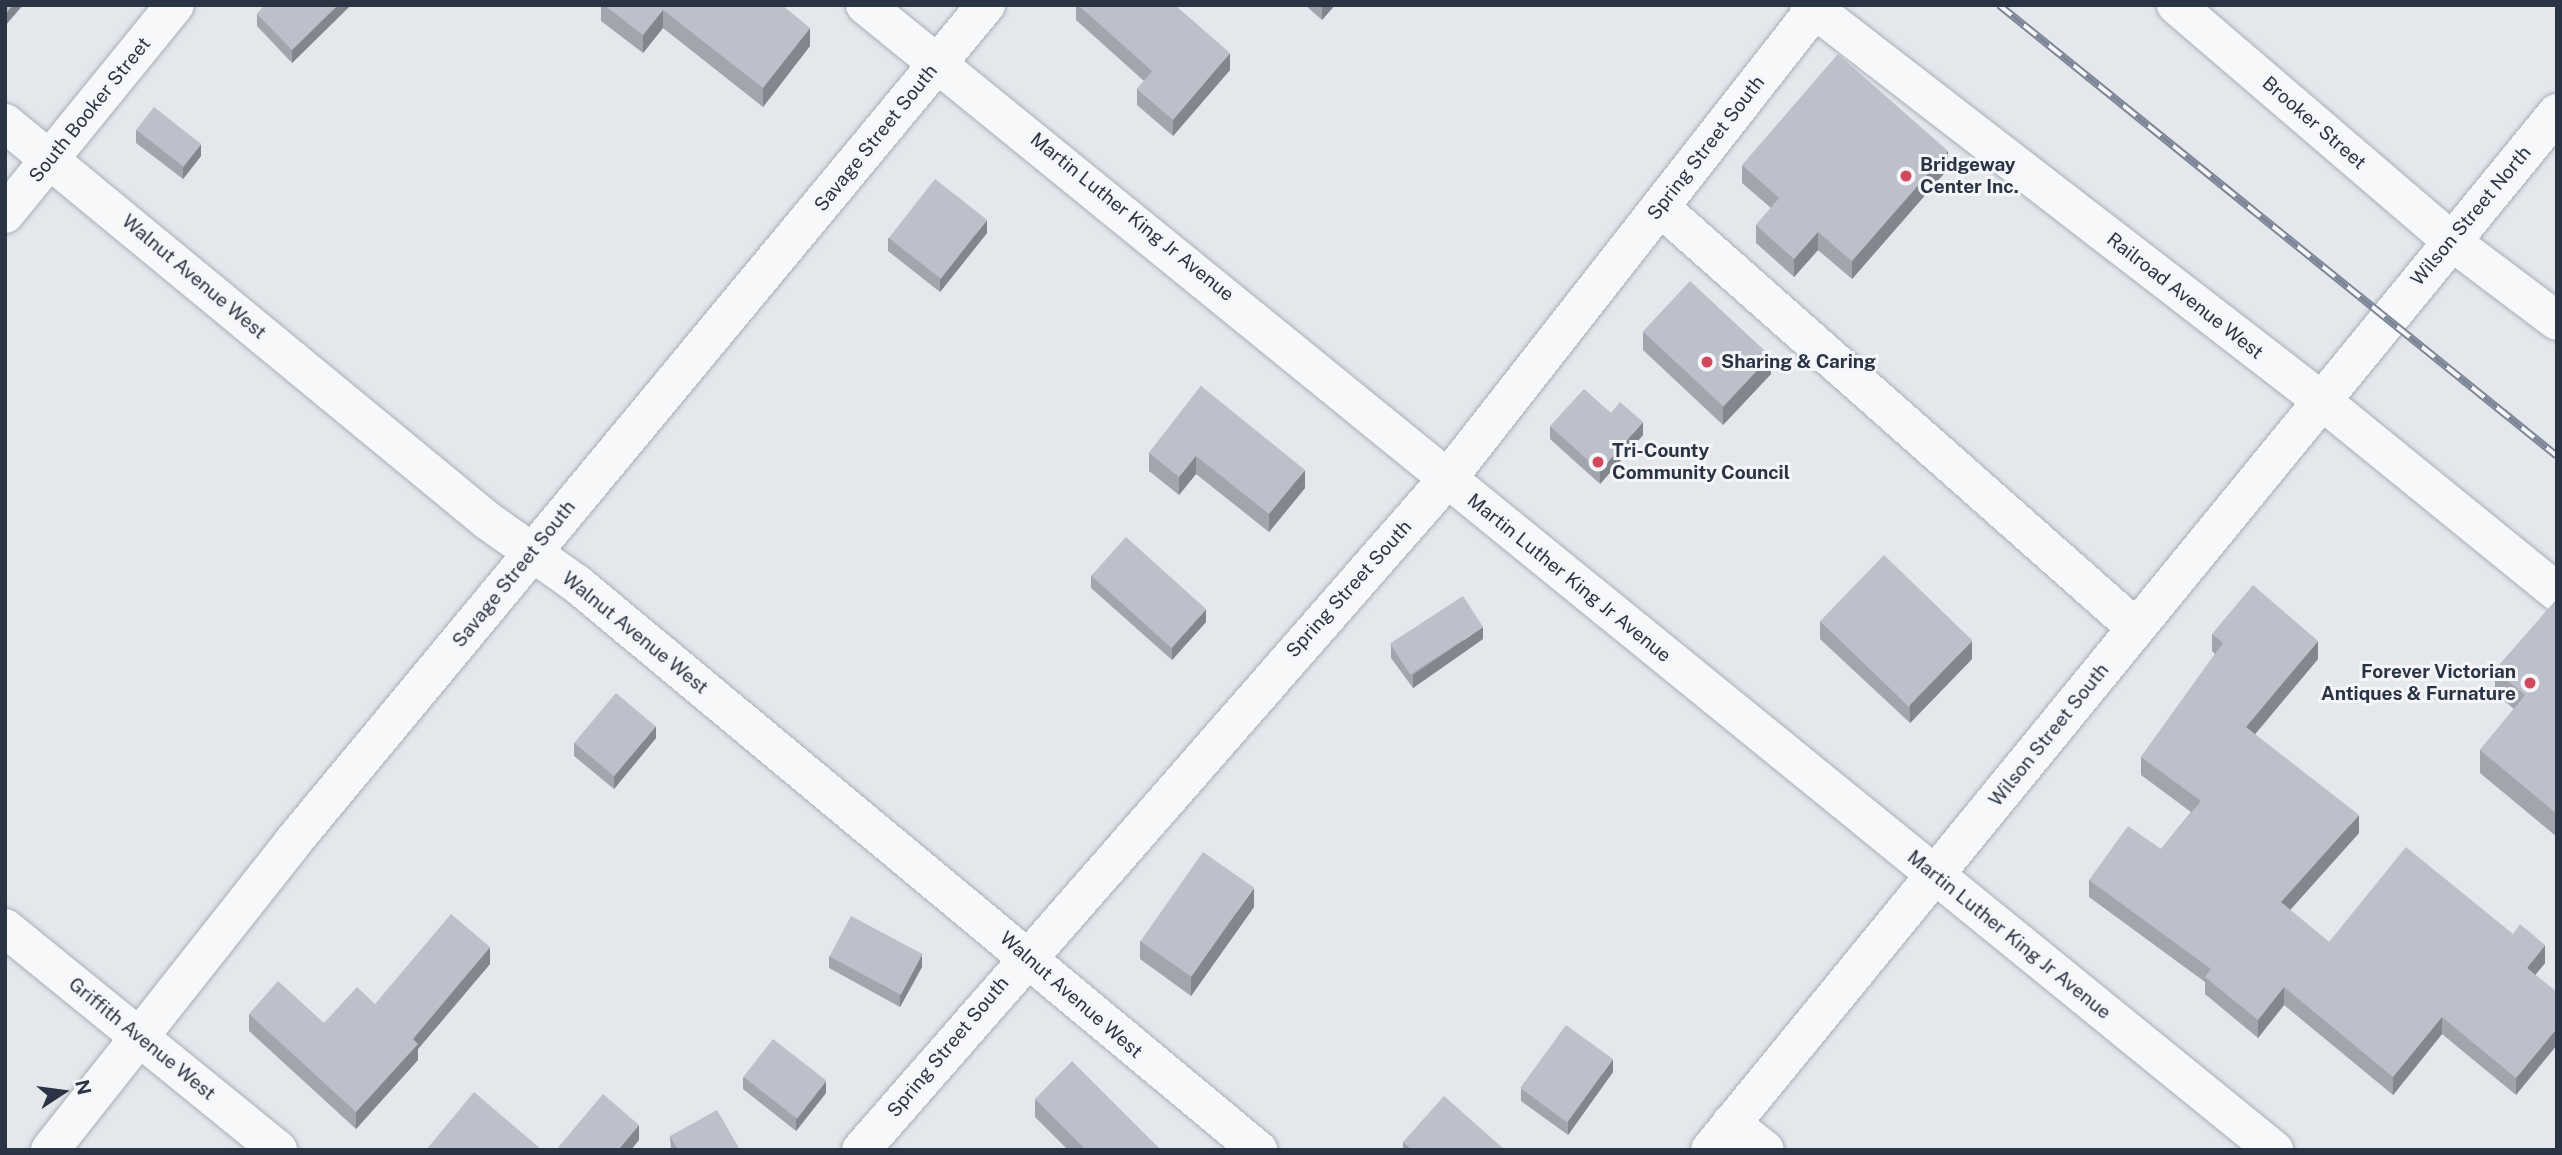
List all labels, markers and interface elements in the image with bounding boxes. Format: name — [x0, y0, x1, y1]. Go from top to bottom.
street label: South Booker Street — [24, 33, 156, 187]
street label: Savage Street South — [810, 60, 942, 216]
street label: Spring Street South — [1643, 71, 1769, 225]
street label: Brooker Street — [2257, 72, 2371, 174]
street label: Martin Luther King Jr Avenue — [1026, 128, 1238, 306]
street label: Wilson Street North — [2406, 142, 2536, 290]
place label: Bridgeway Center Inc. — [1920, 154, 2019, 198]
marker: Bridgeway Center Inc. — [1898, 168, 1914, 184]
street label: Walnut Avenue West — [117, 210, 271, 344]
street label: Railroad Avenue West — [2102, 228, 2268, 364]
place label: Sharing & Caring — [1721, 351, 1876, 373]
marker: Sharing & Caring — [1699, 354, 1715, 370]
place label: Tri-County Community Council — [1612, 440, 1790, 484]
marker: Tri-County Community Council — [1590, 454, 1606, 470]
street label: Martin Luther King Jr Avenue — [1463, 489, 1675, 667]
street label: Savage Street South — [448, 496, 580, 652]
street label: Spring Street South — [1281, 516, 1417, 662]
street label: Walnut Avenue West — [557, 567, 713, 699]
street label: Wilson Street South — [1984, 659, 2114, 811]
place label: Forever Victorian Antiques & Furnature — [2321, 661, 2516, 705]
marker: Forever Victorian Antiques & Furnature — [2522, 675, 2538, 691]
street label: Martin Luther King Jr Avenue — [1903, 846, 2115, 1024]
street label: Walnut Avenue West — [995, 927, 1147, 1063]
street label: Spring Street South — [882, 972, 1014, 1122]
street label: Griffith Avenue West — [64, 973, 220, 1105]
north arrow — [28, 1057, 98, 1127]
text: N — [71, 1078, 96, 1097]

